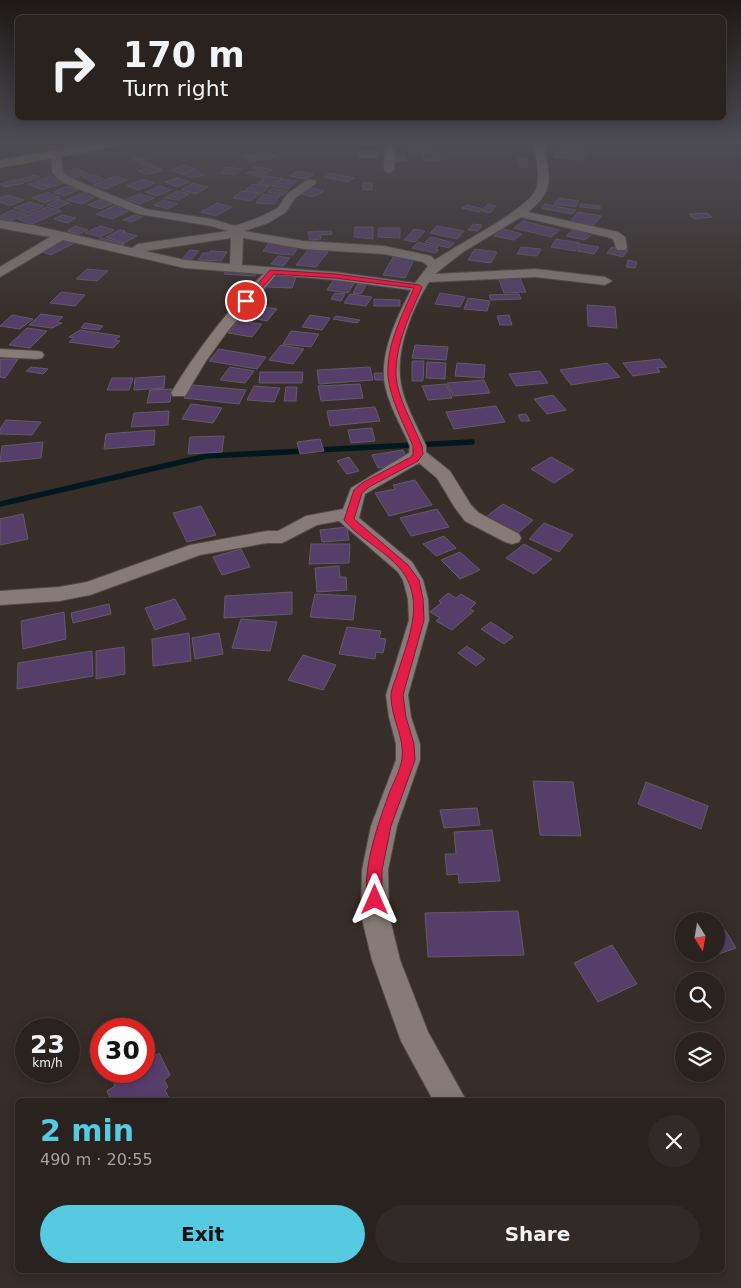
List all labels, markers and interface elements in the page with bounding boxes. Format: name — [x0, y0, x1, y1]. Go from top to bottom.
icon: right — [40, 35, 105, 100]
text: 170 m — [123, 35, 245, 75]
text: Turn right — [123, 76, 228, 101]
pin — [225, 280, 267, 322]
icon: arrive — [232, 287, 260, 315]
position arrow — [348, 873, 400, 925]
north arrow — [675, 912, 725, 962]
map controls — [675, 912, 725, 1082]
button: search — [675, 972, 725, 1022]
speed limit sign: 30 — [90, 1018, 155, 1083]
text: 23 — [30, 1030, 65, 1059]
button: layers — [675, 1032, 725, 1082]
text: km/h — [32, 1056, 63, 1070]
text: 2 min — [40, 1113, 134, 1148]
button: close — [648, 1115, 700, 1167]
text: 490 m · 20:55 — [40, 1150, 153, 1169]
button: Exit — [40, 1205, 365, 1263]
button: Share — [375, 1205, 700, 1263]

